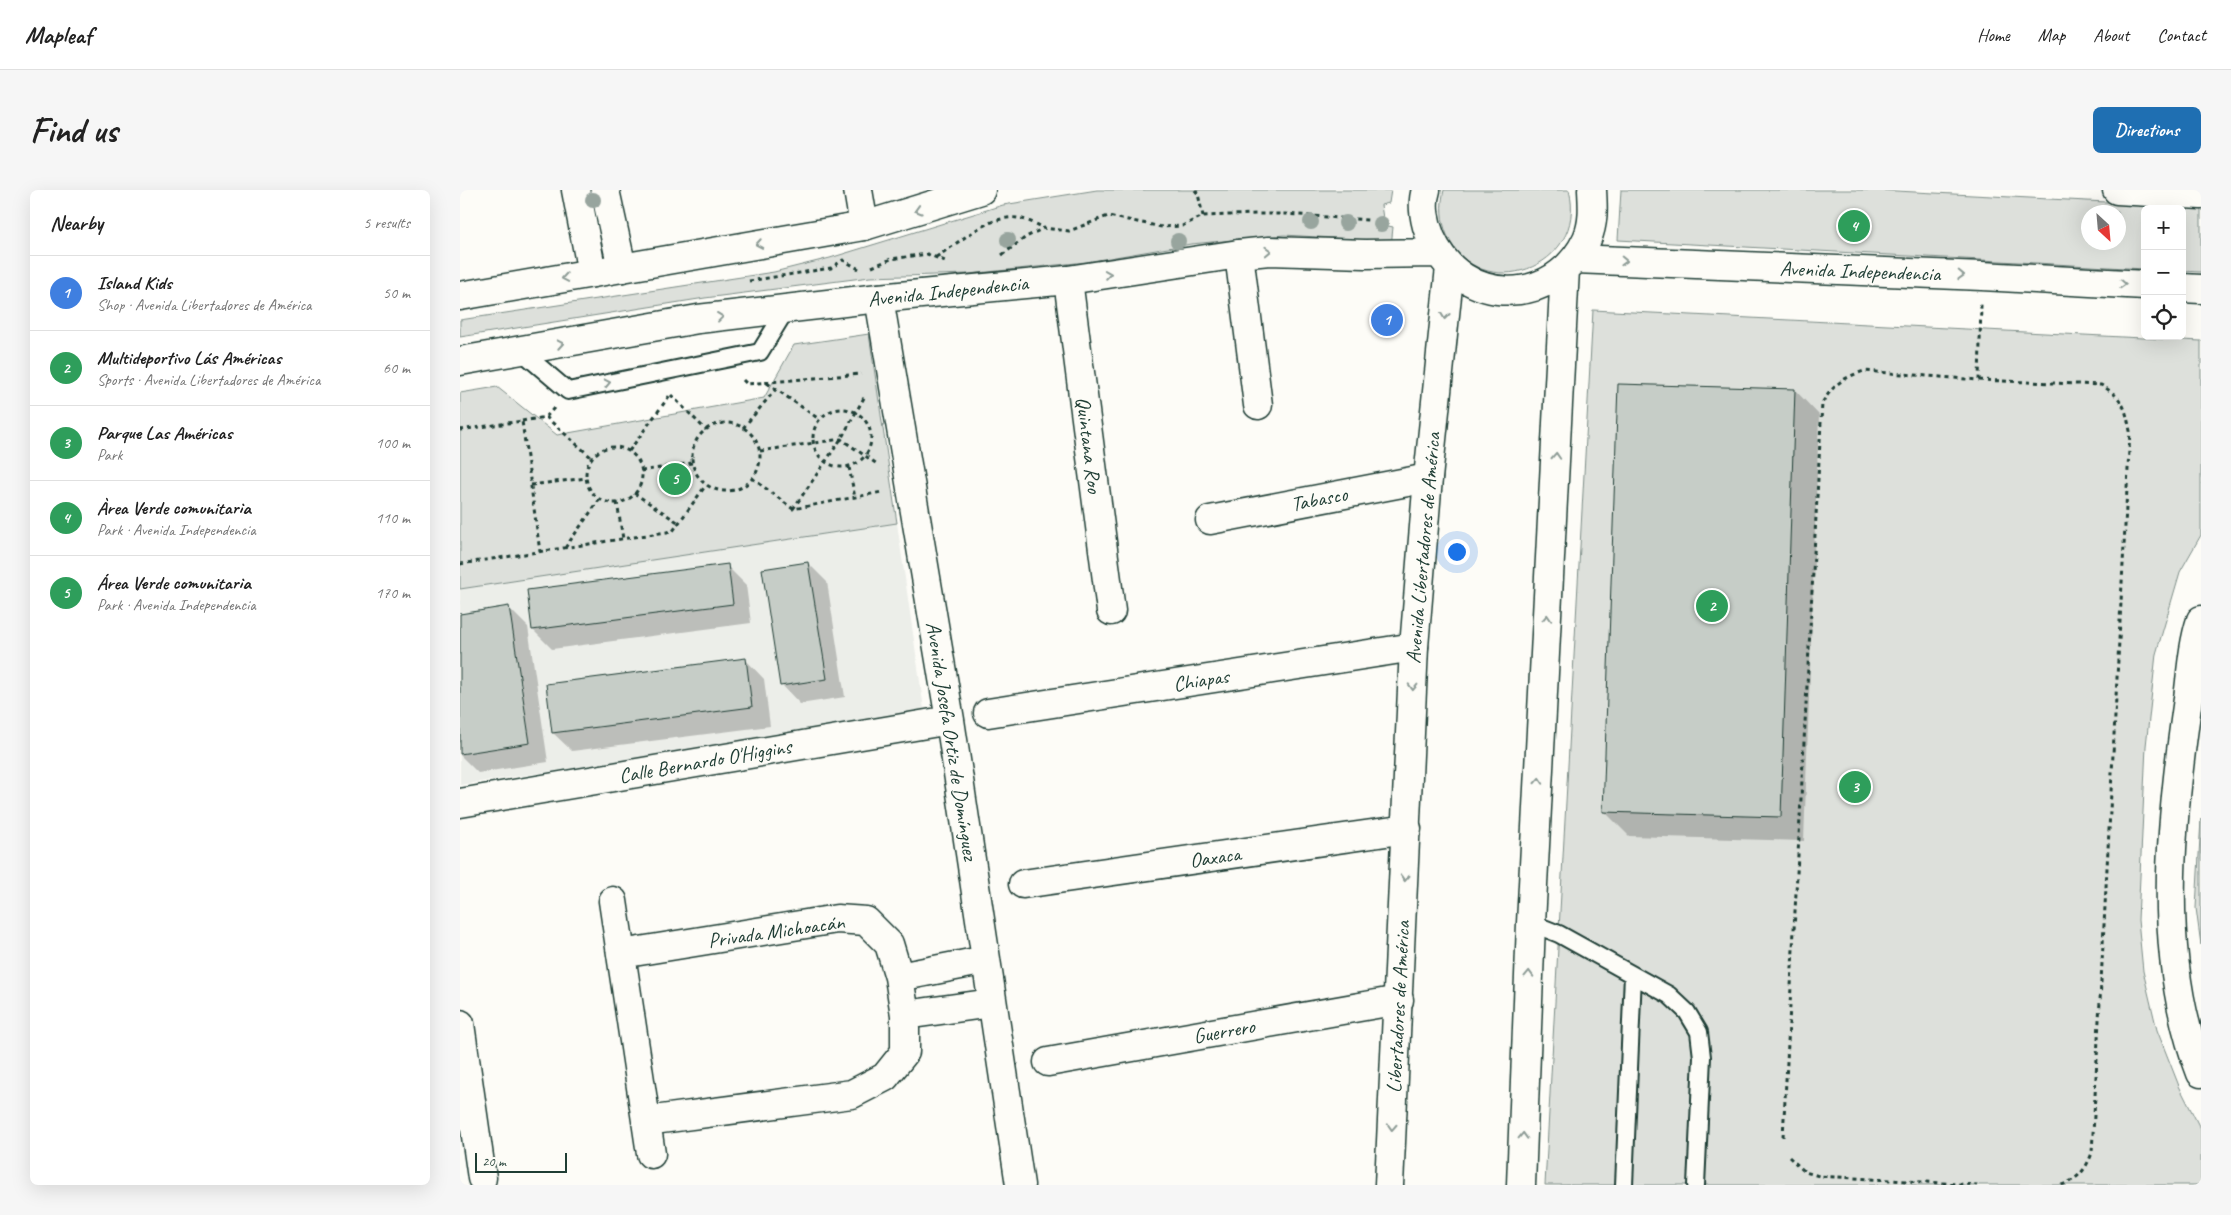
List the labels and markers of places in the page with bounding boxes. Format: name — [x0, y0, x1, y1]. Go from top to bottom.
pin: 4 — [1838, 207, 1870, 245]
pin: 1 — [1371, 301, 1403, 339]
pin: 5 — [659, 460, 691, 498]
pin: 2 — [1696, 587, 1728, 625]
pin: 3 — [1839, 768, 1871, 806]

